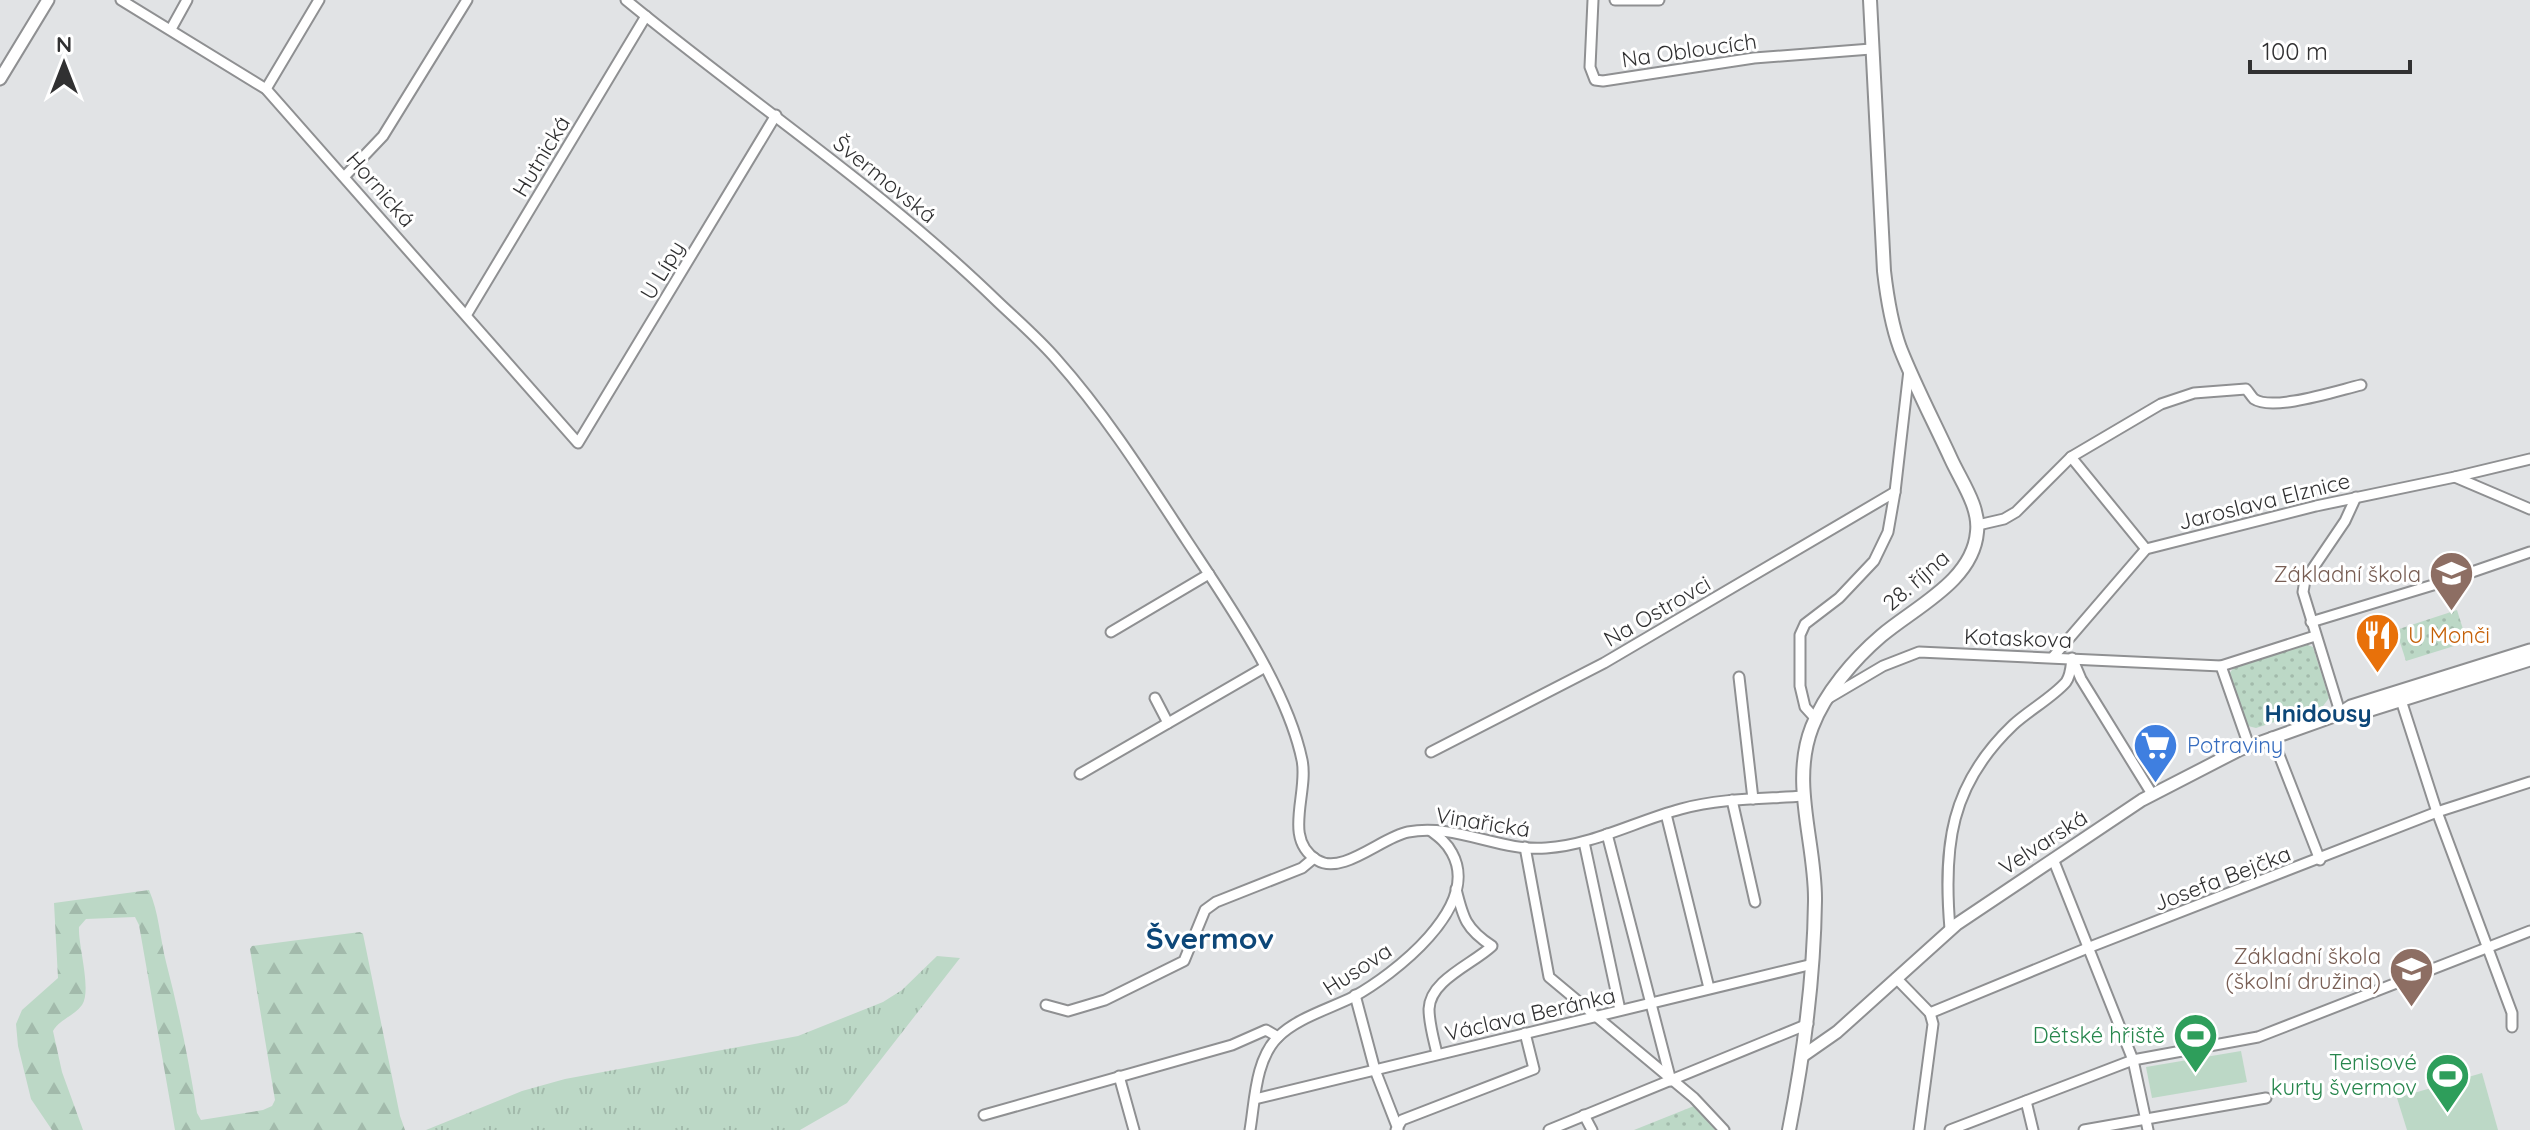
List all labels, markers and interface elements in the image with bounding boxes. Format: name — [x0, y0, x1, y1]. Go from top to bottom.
north arrow — [24, 24, 104, 104]
scale bar — [2250, 24, 2410, 74]
street label: Na Obloucích — [1620, 27, 1758, 73]
text: N — [56, 30, 72, 58]
text: 100 m — [2262, 36, 2328, 66]
street label: Hutnická — [506, 110, 576, 202]
street label: Švermovská — [828, 129, 942, 229]
street label: Hornická — [340, 145, 422, 233]
street label: U Lípy — [634, 235, 690, 305]
street label: Jaroslava Elznice — [2175, 466, 2353, 536]
street label: 28. října — [1877, 543, 1955, 617]
school or university icon: Základní škola — [2428, 550, 2476, 613]
place label: Základní škola — [2273, 560, 2421, 588]
street label: Na Ostrovci — [1599, 569, 1715, 653]
restaurant icon: U Monči — [2353, 611, 2401, 674]
place label: U Monči — [2408, 621, 2490, 649]
street label: Kotaskova — [1963, 622, 2073, 654]
district label: Hnidousy — [2264, 698, 2372, 728]
supermarket icon: Potraviny — [2132, 721, 2180, 784]
place label: Potraviny — [2187, 731, 2283, 759]
street label: Vinařická — [1434, 801, 1532, 843]
street label: Velvarská — [1994, 803, 2092, 881]
street label: Josefa Bejčka — [2149, 839, 2295, 917]
district label: Švermov — [1146, 919, 1274, 957]
street label: Husova — [1317, 936, 1397, 1002]
place label: Základní škola (školní družina) — [2226, 942, 2381, 995]
school or university icon: Základní škola (školní družina) — [2388, 945, 2436, 1008]
street label: Václava Beránka — [1442, 981, 1618, 1047]
sports icon: Dětské hřiště — [2172, 1011, 2220, 1074]
place label: Dětské hřiště — [2033, 1021, 2165, 1049]
place label: Tenisové kurty švermov — [2271, 1048, 2417, 1101]
sports icon: Tenisové kurty švermov — [2424, 1051, 2472, 1114]

